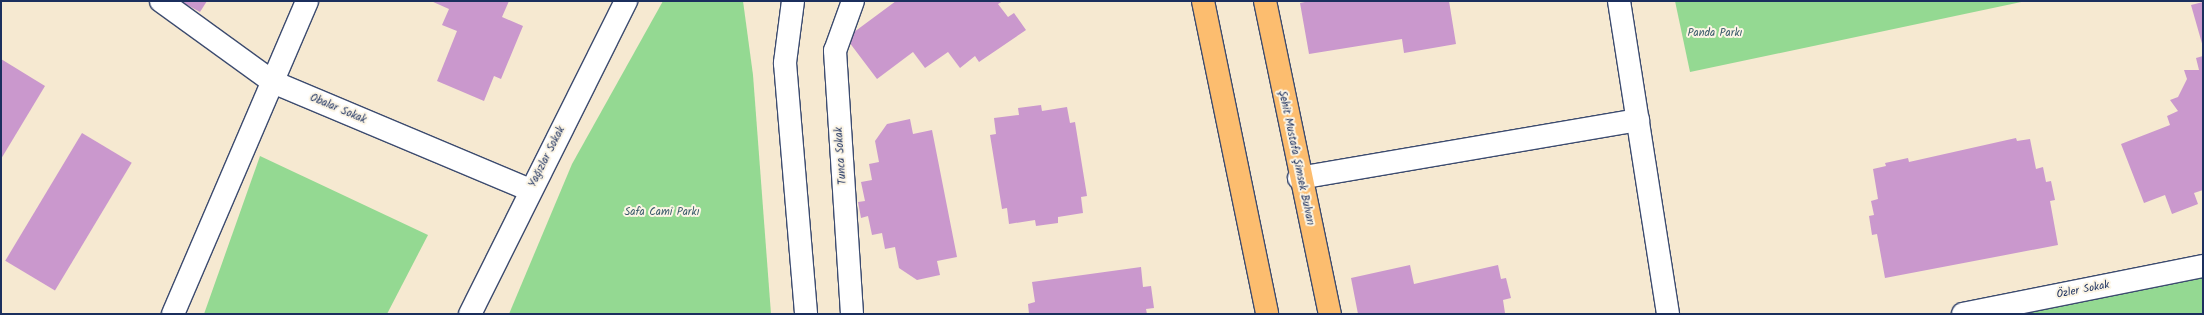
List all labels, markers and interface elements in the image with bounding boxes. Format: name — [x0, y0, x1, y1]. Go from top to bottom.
park label: Panda Parkı — [1688, 26, 1742, 40]
street label: Şehit Mustafa Şimsek Bulvarı — [1275, 89, 1317, 227]
street label: Obalar Sokak — [308, 91, 368, 127]
street label: Yağızlar Sokak — [526, 124, 568, 190]
street label: Tunca Sokak — [832, 127, 850, 185]
park label: Safa Cami Parkı — [624, 205, 700, 219]
street label: Özler Sokak — [2055, 278, 2111, 302]

